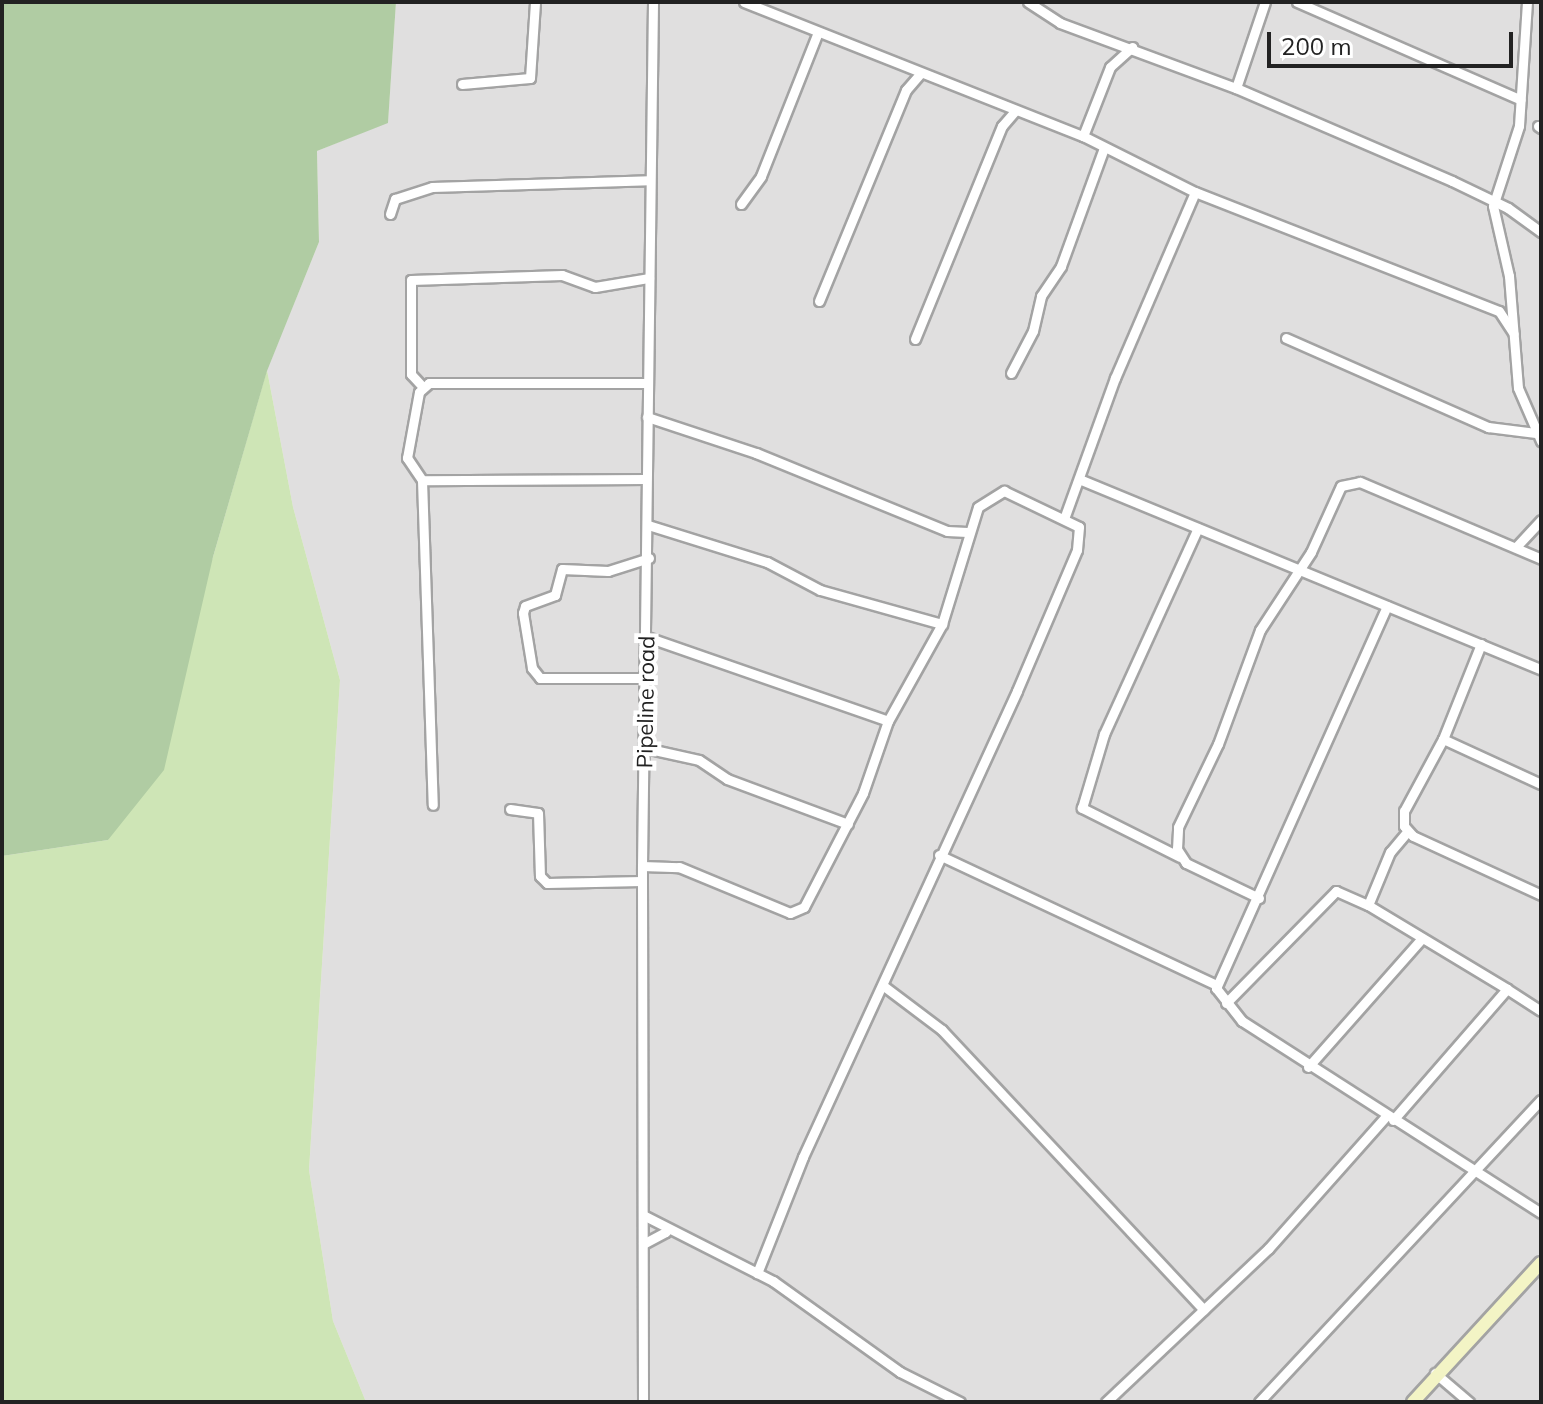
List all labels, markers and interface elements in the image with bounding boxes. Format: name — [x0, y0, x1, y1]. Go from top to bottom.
scale bar — [1271, 16, 1517, 66]
text: 200 m — [1281, 31, 1352, 61]
street label: Pipeline road — [632, 635, 660, 769]

